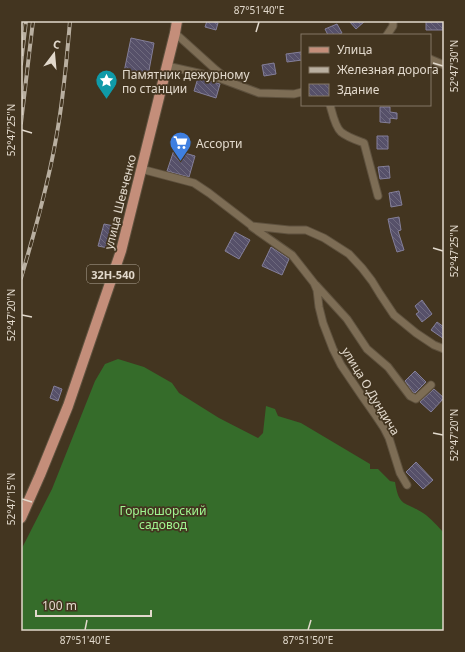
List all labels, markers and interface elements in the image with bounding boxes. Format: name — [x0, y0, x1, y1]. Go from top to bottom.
text: 87°51'40"E — [234, 3, 284, 17]
north arrow — [34, 34, 74, 74]
legend — [301, 34, 431, 106]
text: С — [51, 36, 62, 52]
text: 52°47'30"N — [447, 40, 461, 92]
text: Улица — [337, 41, 372, 58]
text: Железная дорога — [337, 61, 439, 78]
place label: Памятник дежурному по станции — [122, 66, 250, 97]
place icon: Памятник дежурному по станции — [94, 68, 120, 101]
text: Здание — [337, 81, 380, 98]
text: 52°47'25"N — [4, 104, 18, 156]
supermarket icon: Ассорти — [168, 130, 194, 163]
place label: Ассорти — [196, 135, 242, 152]
street label: улица Шевченко — [100, 153, 140, 251]
text: 52°47'25"N — [447, 225, 461, 277]
road number: 32Н-540 — [87, 265, 139, 283]
text: 52°47'20"N — [4, 289, 18, 341]
street label: улица О.Дундича — [338, 344, 404, 438]
text: 52°47'20"N — [447, 409, 461, 461]
text: 52°47'15"N — [4, 473, 18, 525]
park label: Горношорский садовод — [120, 502, 206, 533]
scale bar — [36, 592, 151, 618]
text: 100 m — [42, 597, 77, 614]
text: 87°51'40"E — [60, 633, 110, 647]
text: 87°51'50"E — [283, 633, 333, 647]

